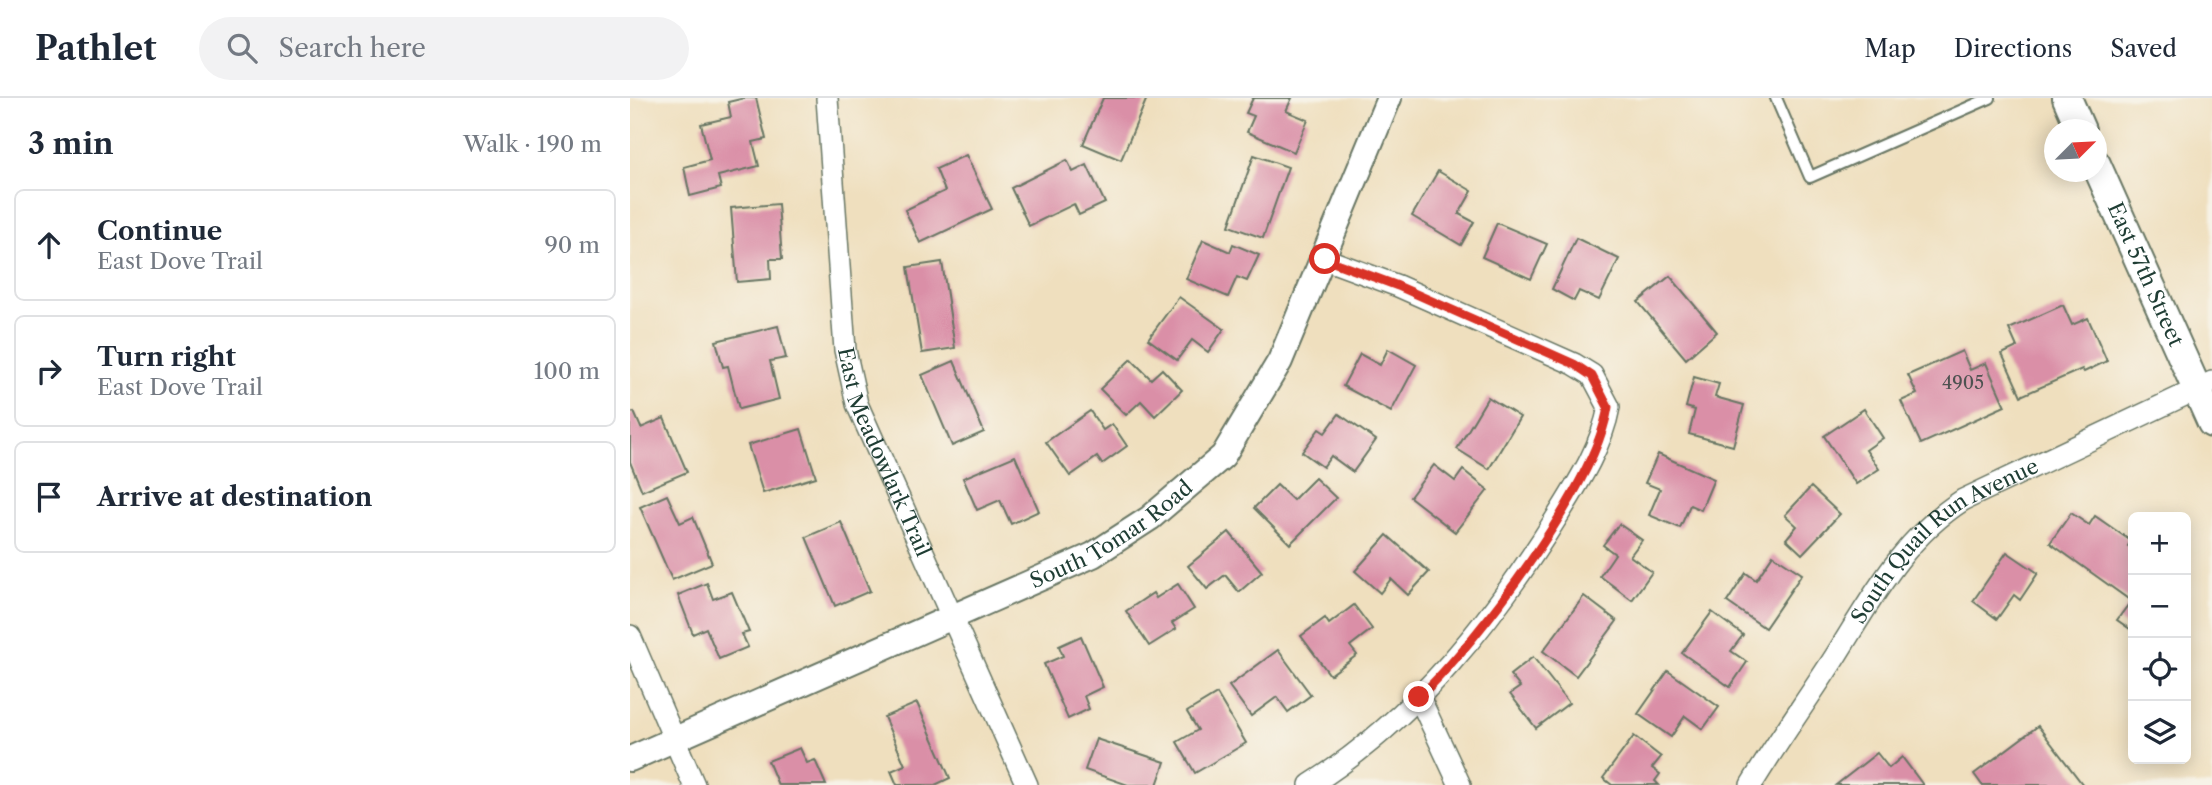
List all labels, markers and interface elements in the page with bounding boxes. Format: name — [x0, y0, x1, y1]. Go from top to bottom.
search box — [199, 17, 689, 80]
text: Pathlet — [35, 28, 157, 69]
icon: search — [223, 29, 261, 67]
text: Search here — [279, 32, 426, 64]
text: Map — [1864, 34, 1916, 63]
text: Directions — [1954, 34, 2072, 63]
text: Saved — [2110, 34, 2177, 63]
north arrow — [2044, 119, 2107, 182]
text: 3 min — [28, 125, 114, 162]
text: Walk · 190 m — [463, 130, 602, 158]
street label: East 57th Street — [2103, 198, 2189, 351]
text: Continue — [97, 215, 222, 247]
icon: ahead — [30, 226, 68, 264]
text: 90 m — [544, 231, 600, 259]
route start — [1309, 243, 1340, 274]
text: East Dove Trail — [97, 247, 263, 275]
text: Turn right — [97, 341, 236, 373]
street label: East Meadowlark Trail — [833, 345, 936, 560]
icon: right — [30, 352, 68, 390]
text: 100 m — [534, 357, 600, 385]
house number: 4905 — [1942, 372, 1984, 394]
text: East Dove Trail — [97, 373, 263, 401]
street label: South Quail Run Avenue — [1846, 453, 2042, 628]
street label: South Tomar Road — [1026, 474, 1197, 593]
icon: arrive — [30, 478, 68, 516]
text: Arrive at destination — [97, 481, 372, 513]
map controls — [2128, 512, 2191, 764]
button: + — [2128, 512, 2191, 575]
button: − — [2128, 575, 2191, 638]
button: locate — [2128, 638, 2191, 701]
route end — [1403, 681, 1434, 712]
button: layers — [2128, 701, 2191, 764]

